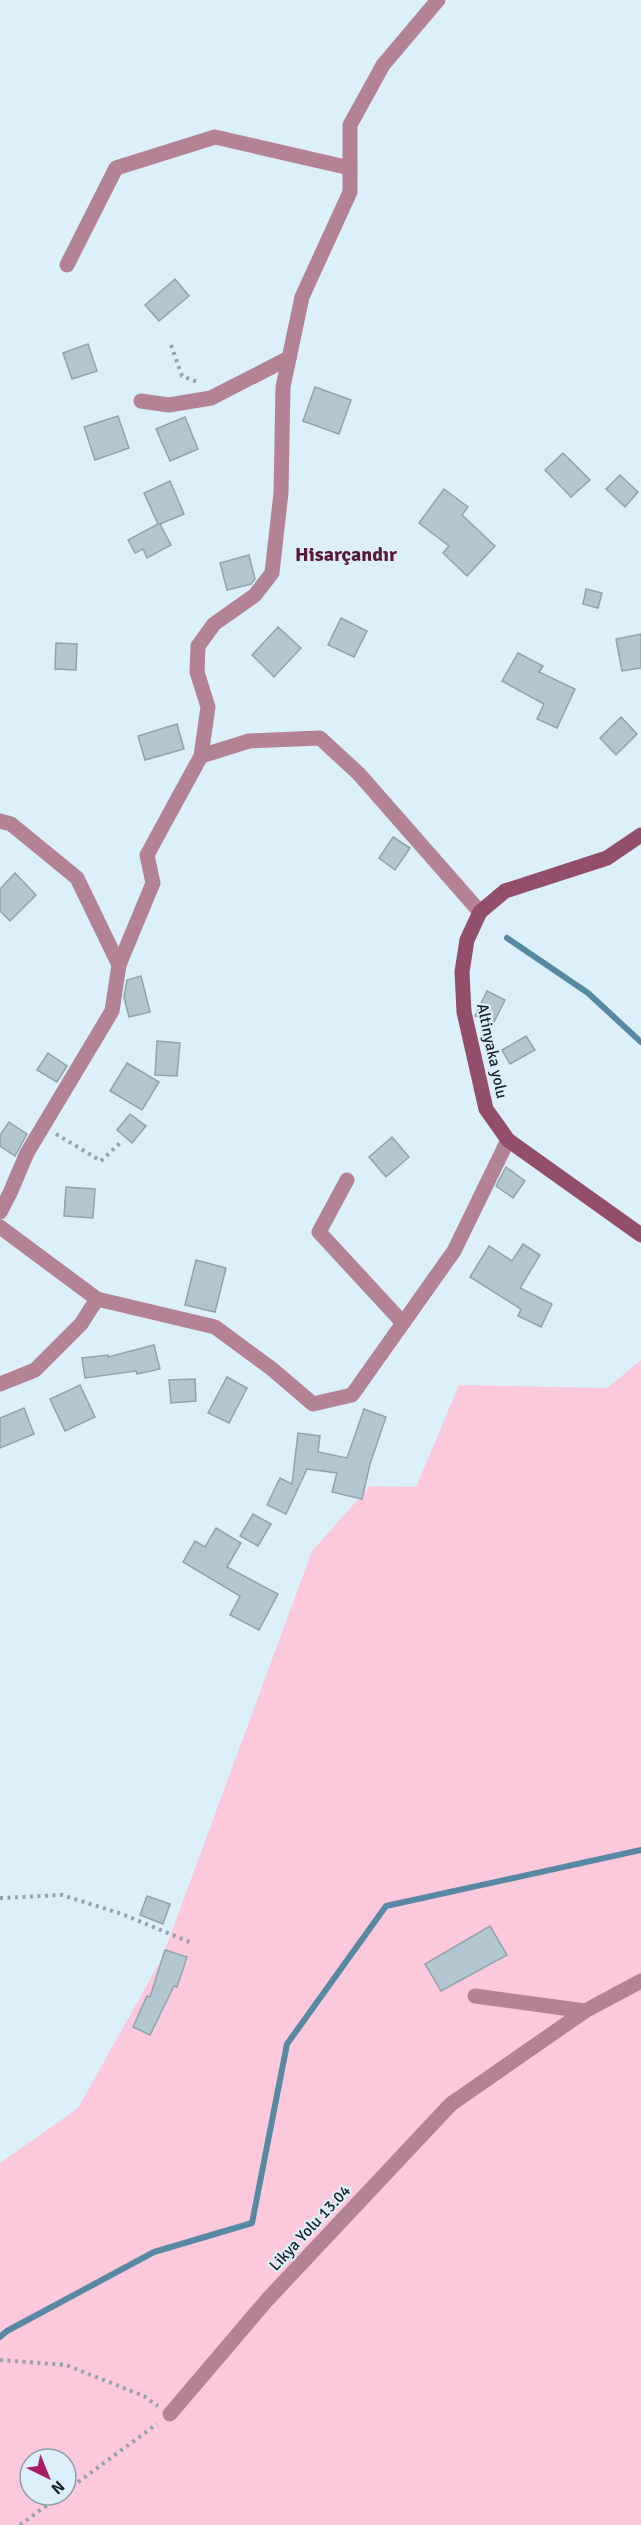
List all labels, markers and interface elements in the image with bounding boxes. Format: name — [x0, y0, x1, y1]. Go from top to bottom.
district label: Hisarçandır — [295, 542, 397, 567]
street label: Altinyaka yolu — [472, 1002, 512, 1100]
street label: Likya Yolu 13.04 — [265, 2181, 355, 2275]
north arrow — [18, 2447, 78, 2507]
text: N — [47, 2476, 68, 2498]

